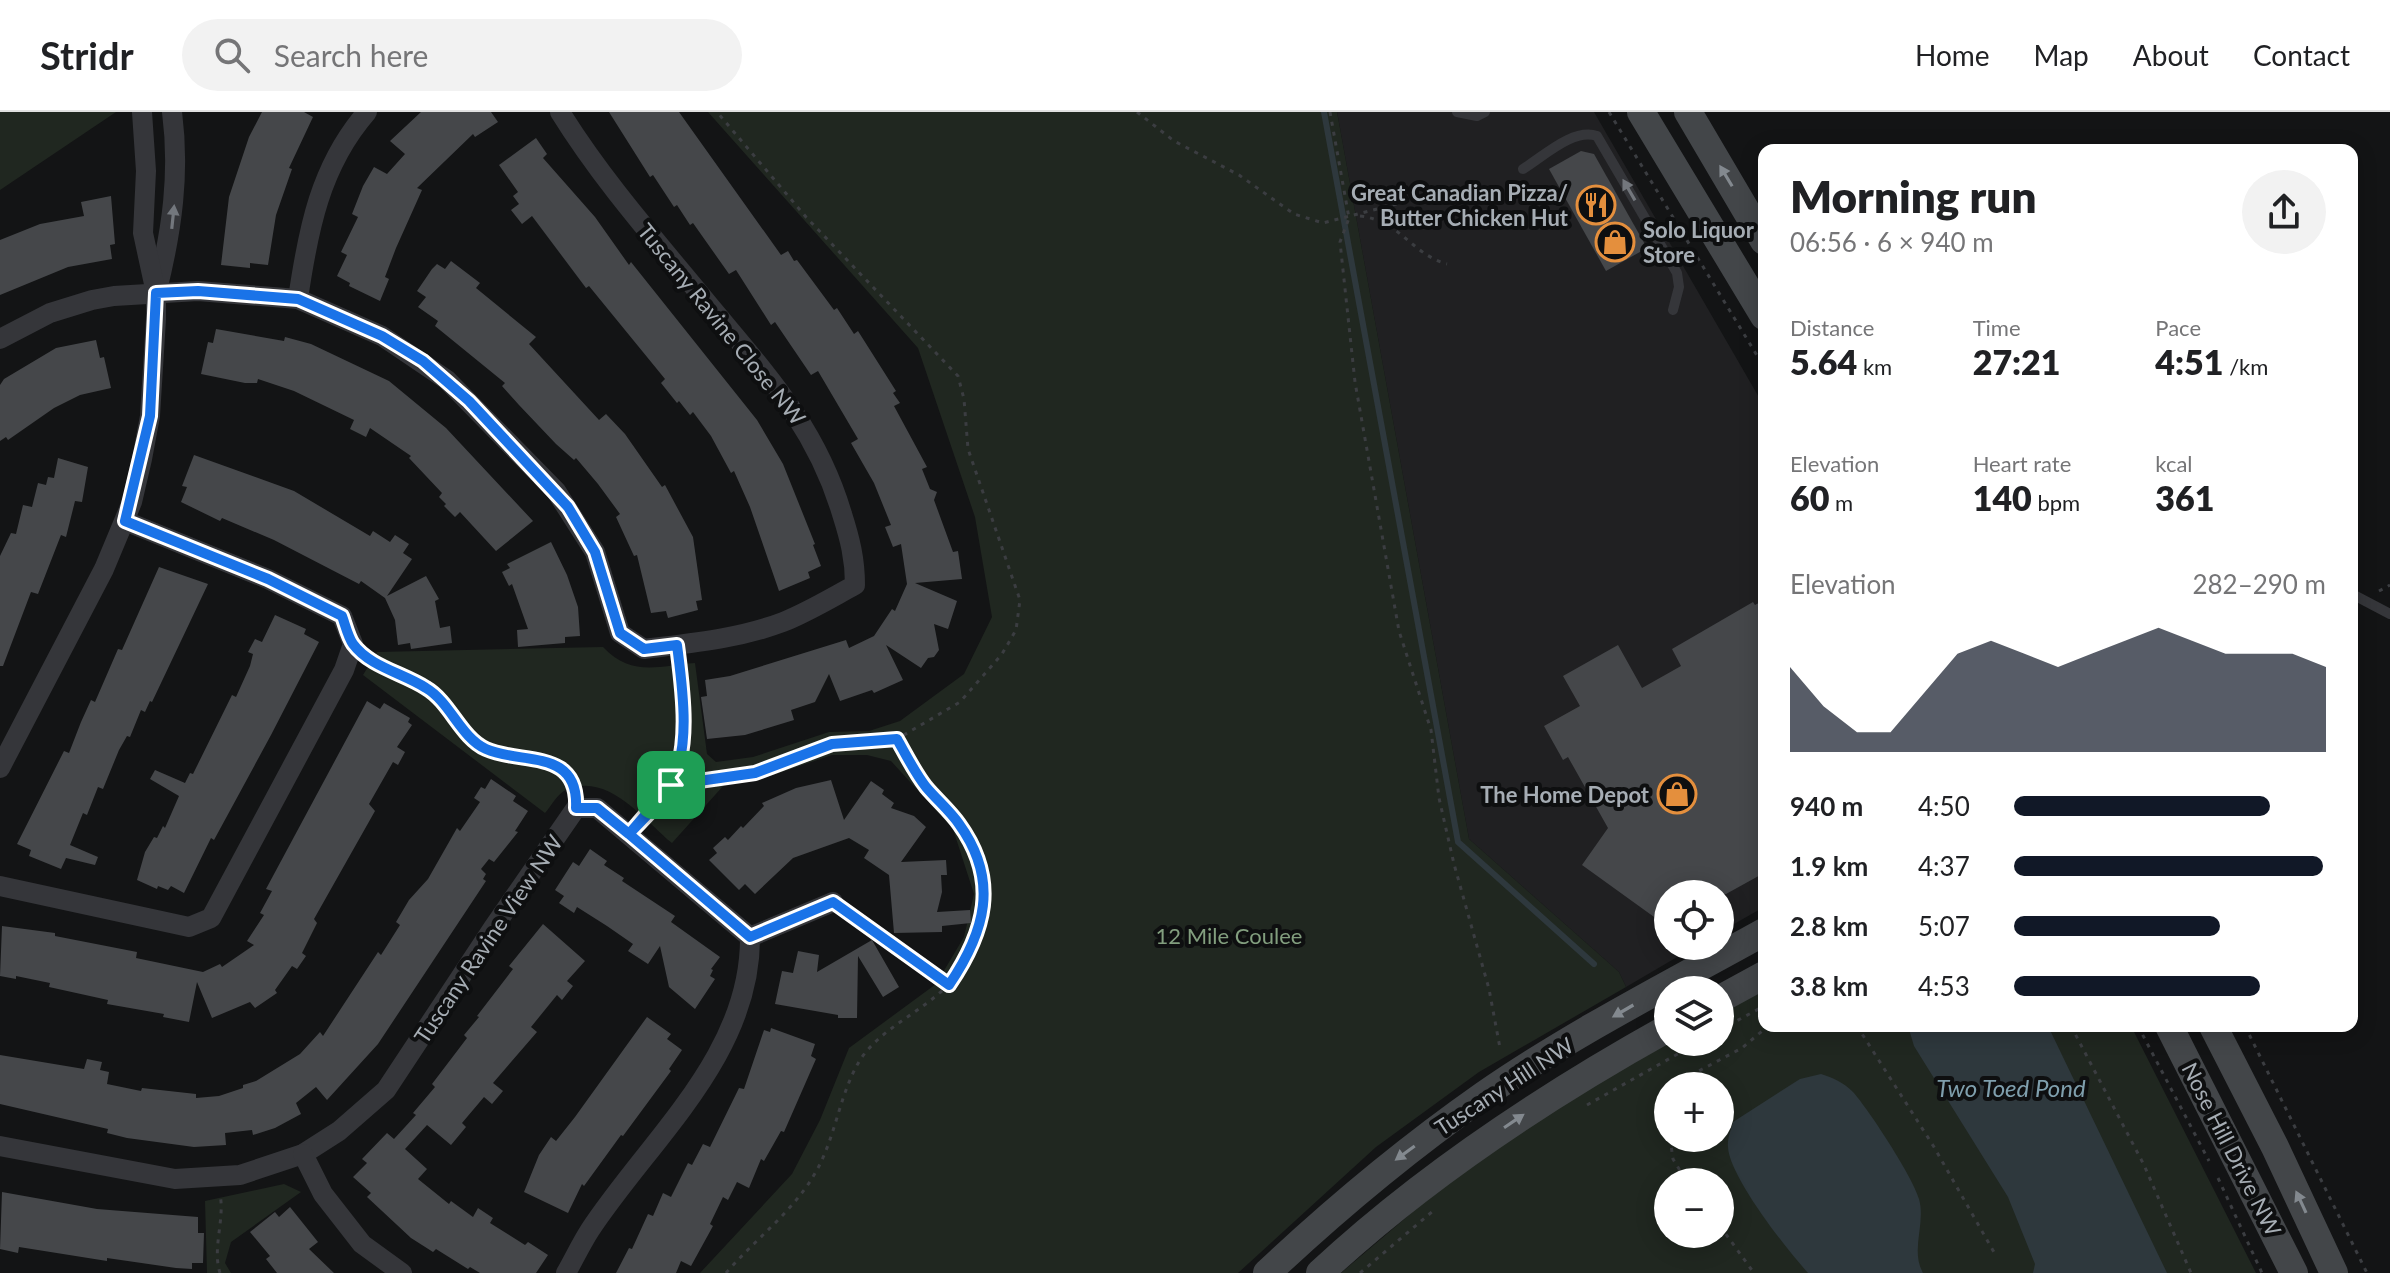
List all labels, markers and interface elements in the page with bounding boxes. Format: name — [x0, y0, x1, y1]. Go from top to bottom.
search box — [182, 19, 742, 91]
text: Stridr — [40, 32, 134, 78]
icon: search — [210, 33, 254, 77]
text: Search here — [274, 37, 428, 73]
text: Home — [1915, 38, 1990, 72]
text: Map — [2034, 38, 2089, 72]
text: About — [2133, 38, 2209, 72]
text: Contact — [2253, 38, 2350, 72]
one-way arrow — [1719, 165, 1733, 188]
text: Morning run — [1790, 170, 2037, 222]
button: share — [2242, 170, 2326, 254]
place label: Great Canadian Pizza/ Butter Chicken Hut — [1351, 179, 1569, 231]
one-way arrow — [1622, 179, 1636, 201]
restaurant icon: Great Canadian Pizza/ Butter Chicken Hut — [1575, 184, 1617, 226]
one-way arrow — [166, 204, 179, 229]
place label: Solo Liquor Store — [1643, 216, 1755, 268]
street label: Tuscany Ravine Close NW — [632, 218, 812, 430]
shop icon: Solo Liquor Store — [1594, 221, 1636, 263]
text: 06:56 · 6 × 940 m — [1790, 226, 1994, 258]
text: Distance — [1790, 314, 1874, 341]
text: Time — [1973, 314, 2021, 341]
text: Pace — [2155, 314, 2201, 341]
text: 5.64 — [1790, 341, 1857, 382]
text: 27:21 — [1973, 341, 2061, 382]
text: 4:51 — [2155, 341, 2224, 382]
text: km — [1857, 353, 1892, 380]
text: /km — [2224, 353, 2268, 380]
text: Elevation — [1790, 450, 1879, 477]
text: Heart rate — [1973, 450, 2071, 477]
text: kcal — [2155, 450, 2193, 477]
text: 60 — [1790, 477, 1829, 518]
text: 140 — [1973, 477, 2032, 518]
text: 361 — [2155, 477, 2215, 518]
text: m — [1829, 489, 1853, 516]
text: bpm — [2032, 489, 2080, 516]
text: Elevation — [1790, 568, 1896, 600]
text: 282–290 m — [2192, 568, 2326, 600]
pin — [637, 751, 705, 819]
icon: arrive — [649, 763, 693, 807]
shop icon: The Home Depot — [1656, 773, 1698, 815]
place label: The Home Depot — [1480, 781, 1650, 808]
text: 940 m — [1790, 790, 1863, 822]
text: 4:50 — [1918, 790, 1970, 822]
street label: Tuscany Ravine View NW — [408, 829, 568, 1048]
text: 1.9 km — [1790, 850, 1868, 882]
text: 4:37 — [1918, 850, 1970, 882]
map controls — [1654, 880, 1734, 1248]
button: locate — [1654, 880, 1734, 960]
text: 2.8 km — [1790, 910, 1868, 942]
text: 5:07 — [1918, 910, 1970, 942]
park label: 12 Mile Coulee — [1156, 922, 1302, 949]
text: 3.8 km — [1790, 970, 1868, 1002]
text: 4:53 — [1918, 970, 1970, 1002]
button: layers — [1654, 976, 1734, 1056]
one-way arrow — [1612, 1004, 1634, 1018]
street label: Tuscany Hill NW — [1430, 1031, 1579, 1141]
street label: Nose Hill Drive NW — [2177, 1058, 2288, 1241]
button: + — [1654, 1072, 1734, 1152]
water label: Two Toed Pond — [1936, 1073, 2086, 1102]
one-way arrow — [1503, 1114, 1524, 1129]
one-way arrow — [1395, 1145, 1416, 1160]
button: − — [1654, 1168, 1734, 1248]
one-way arrow — [2294, 1191, 2308, 1214]

